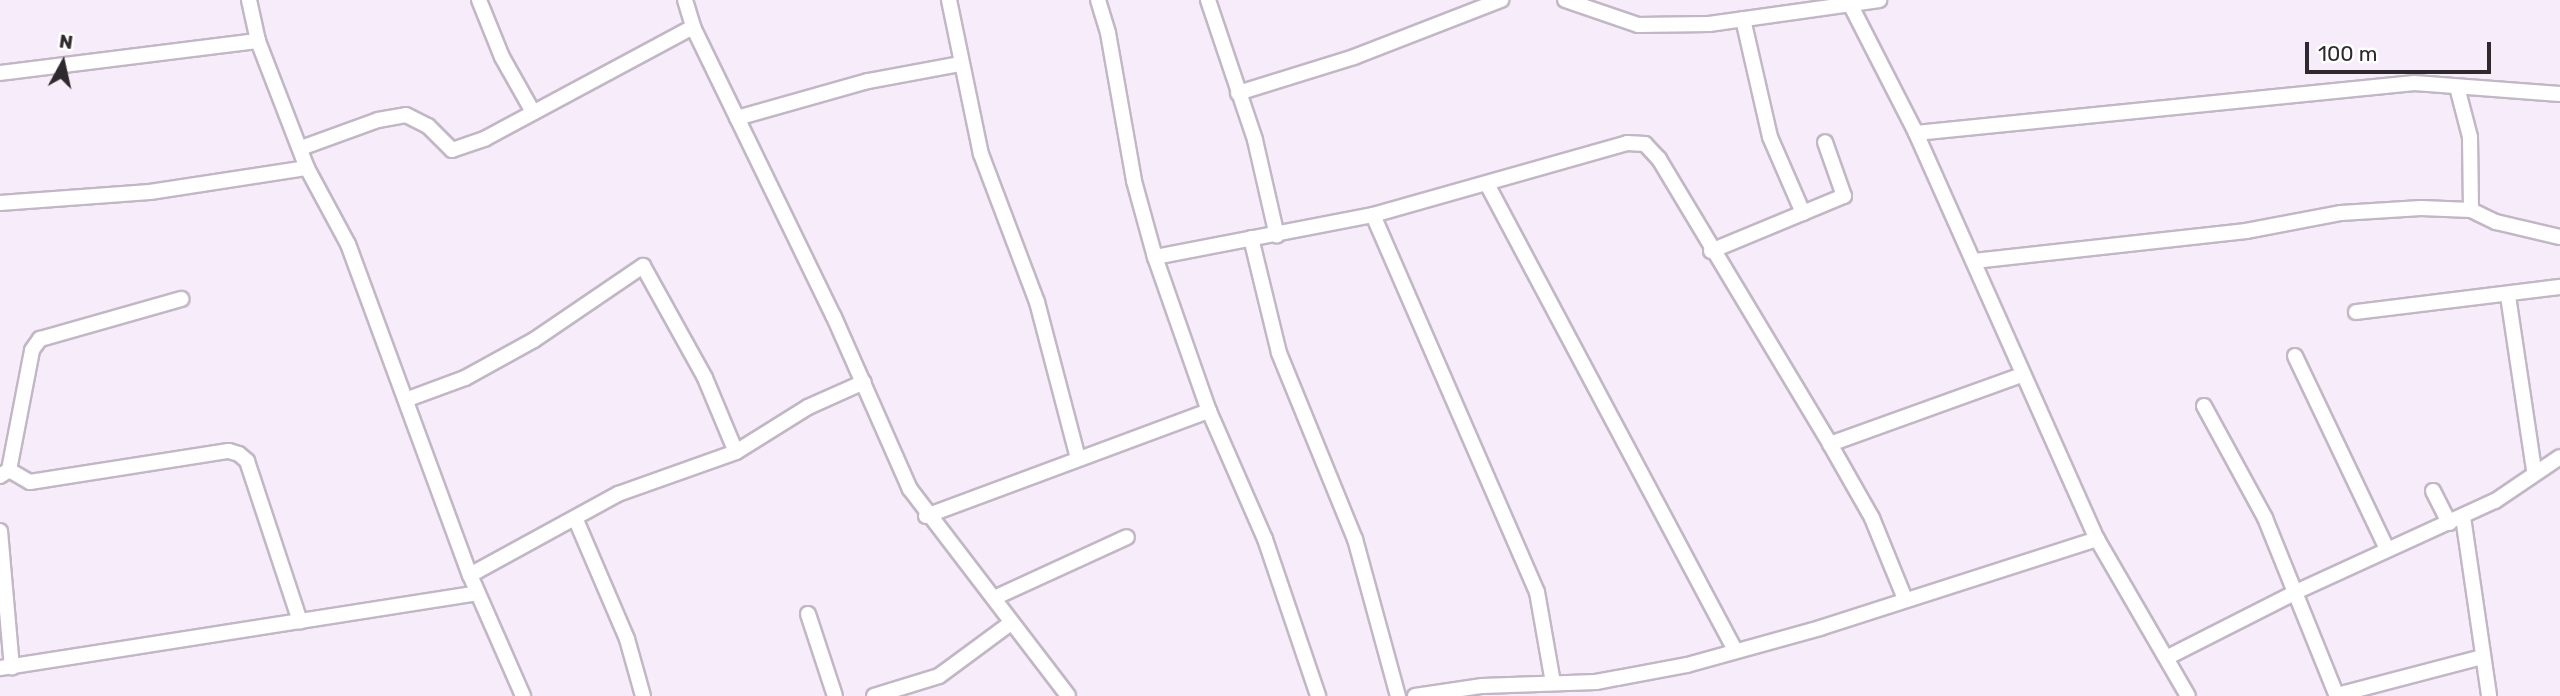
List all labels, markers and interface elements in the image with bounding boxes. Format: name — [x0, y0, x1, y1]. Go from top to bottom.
north arrow — [28, 28, 98, 98]
scale bar — [2308, 28, 2494, 72]
text: N — [58, 29, 74, 54]
text: 100 m — [2318, 41, 2377, 66]

